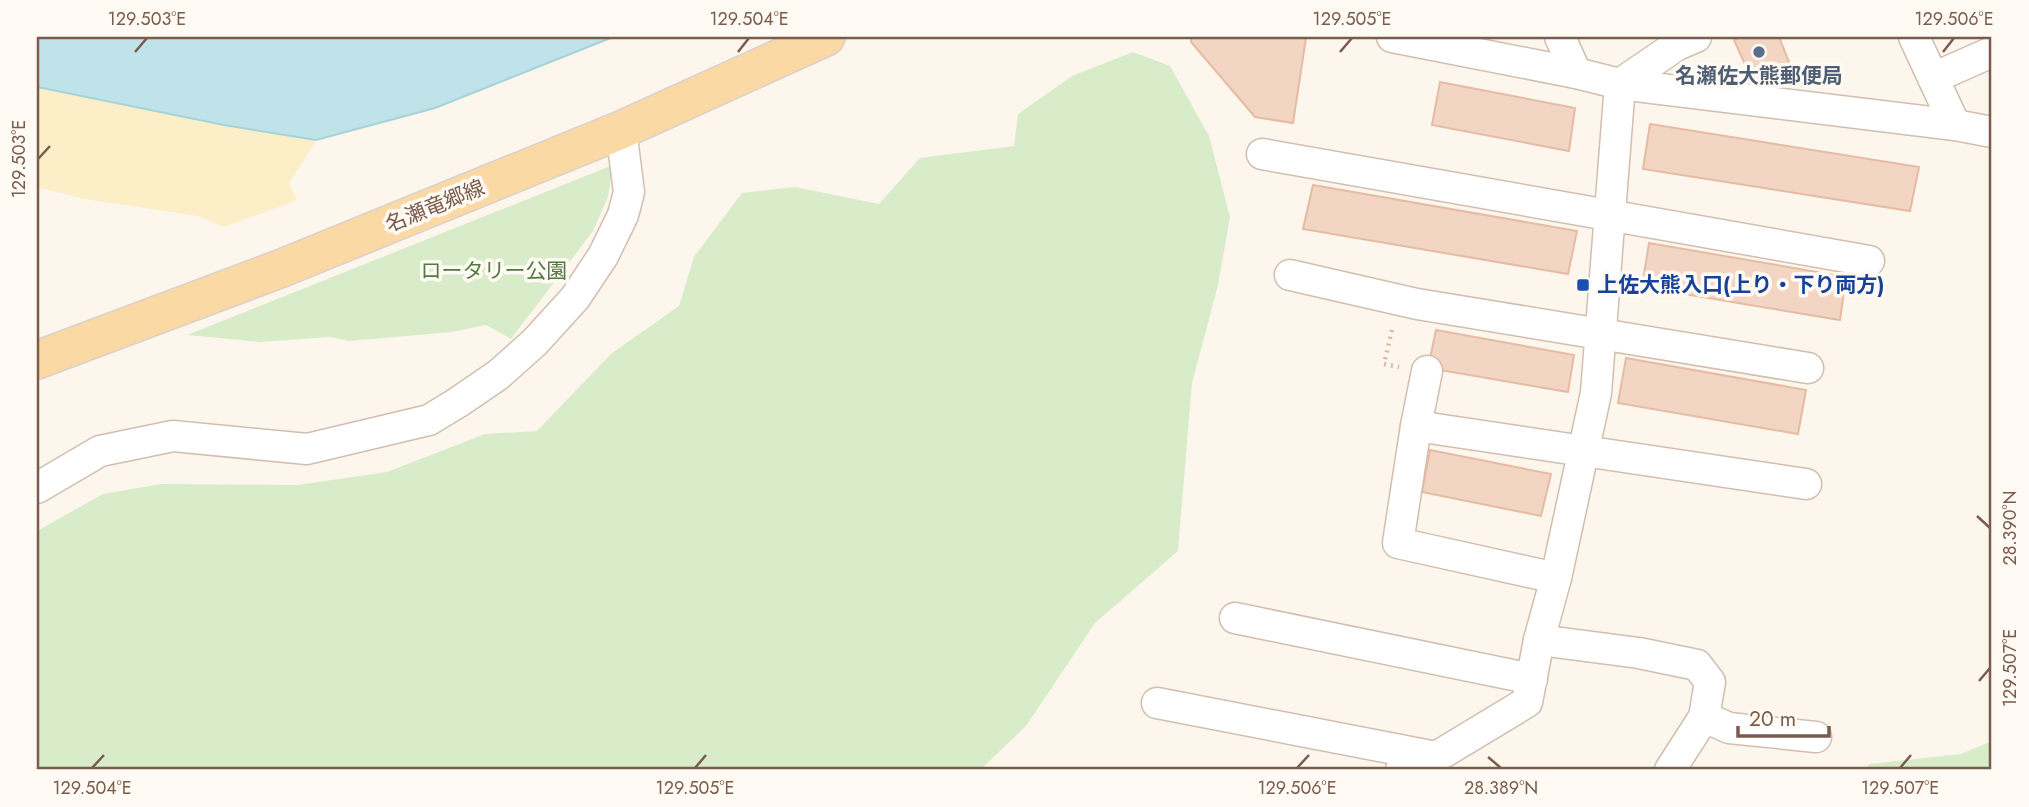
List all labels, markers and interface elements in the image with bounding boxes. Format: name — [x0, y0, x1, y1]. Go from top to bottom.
text: 129.503°E — [108, 6, 186, 32]
text: 129.504°E — [709, 6, 789, 32]
text: 129.505°E — [1313, 6, 1391, 32]
text: 129.506°E — [1914, 6, 1994, 32]
marker: 名瀬佐大熊郵便局 — [1751, 44, 1767, 60]
place label: 名瀬佐大熊郵便局 — [1675, 61, 1843, 91]
text: 129.503°E — [6, 120, 32, 198]
street label: 名瀬竜郷線 — [381, 172, 489, 240]
park label: ロータリー公園 — [421, 256, 568, 286]
place label: 上佐大熊入口(上り・下り両方) — [1597, 270, 1884, 300]
marker: 上佐大熊入口(上り・下り両方) — [1575, 277, 1591, 293]
text: 28.390°N — [1997, 490, 2023, 566]
text: 129.507°E — [1997, 629, 2023, 707]
scale bar — [1738, 695, 1829, 739]
text: 20 m — [1749, 704, 1796, 734]
text: 129.504°E — [52, 775, 132, 801]
text: 129.505°E — [656, 775, 734, 801]
text: 129.506°E — [1257, 775, 1337, 801]
text: 28.389°N — [1464, 775, 1538, 801]
text: 129.507°E — [1861, 775, 1939, 801]

